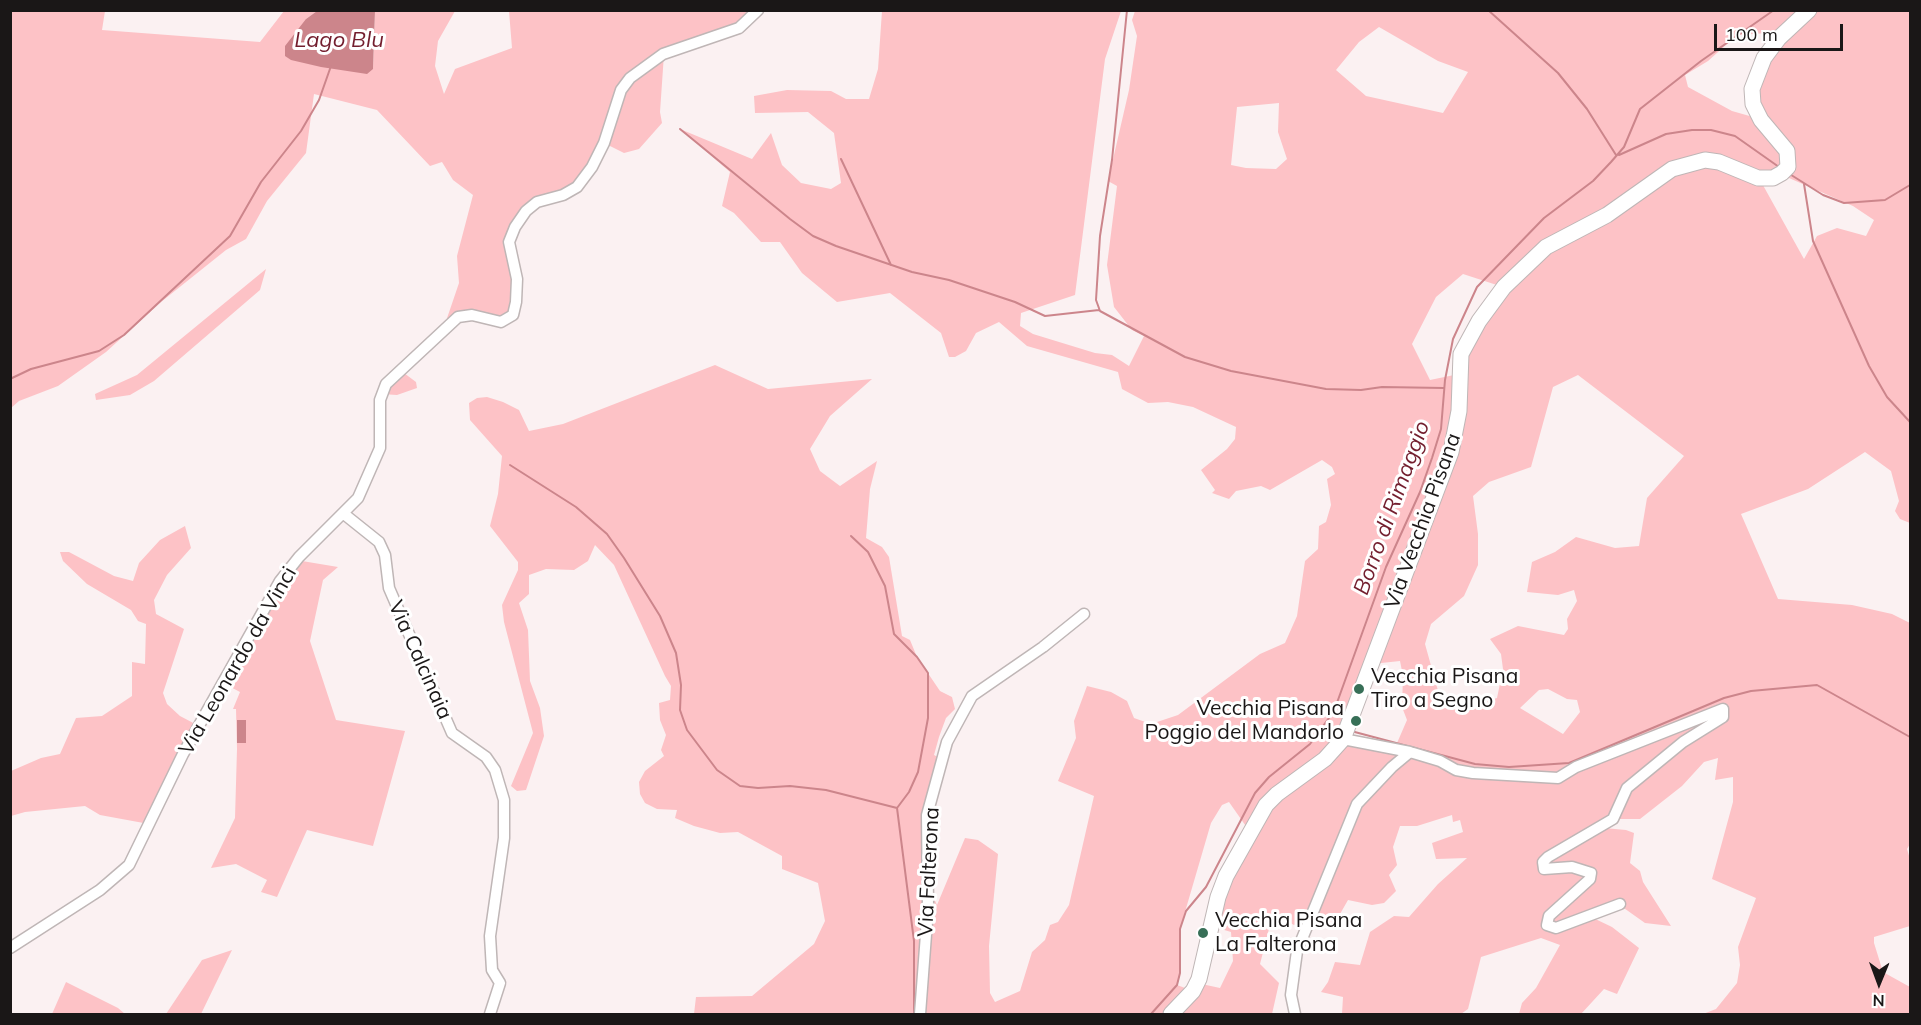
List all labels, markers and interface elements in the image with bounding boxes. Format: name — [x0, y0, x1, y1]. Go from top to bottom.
scale bar — [1717, 12, 1846, 50]
text: 100 m — [1725, 23, 1778, 46]
water label: Lago Blu — [294, 27, 384, 53]
water label: Borro di Rimaggio — [1348, 417, 1436, 599]
street label: Via Vecchia Pisana — [1379, 430, 1467, 612]
street label: Via Leonardo da Vinci — [174, 562, 302, 760]
street label: Via Calcinaia — [383, 597, 457, 723]
place label: Vecchia Pisana Tiro a Segno — [1371, 664, 1518, 714]
marker: Vecchia Pisana Tiro a Segno — [1352, 682, 1366, 696]
place label: Vecchia Pisana Poggio del Mandorlo — [1144, 696, 1344, 746]
marker: Vecchia Pisana Poggio del Mandorlo — [1349, 714, 1363, 728]
street label: Via Falterona — [913, 807, 945, 937]
place label: Vecchia Pisana La Falterona — [1215, 908, 1362, 958]
marker: Vecchia Pisana La Falterona — [1196, 926, 1210, 940]
north arrow — [1849, 953, 1909, 1013]
text: N — [1872, 991, 1885, 1011]

